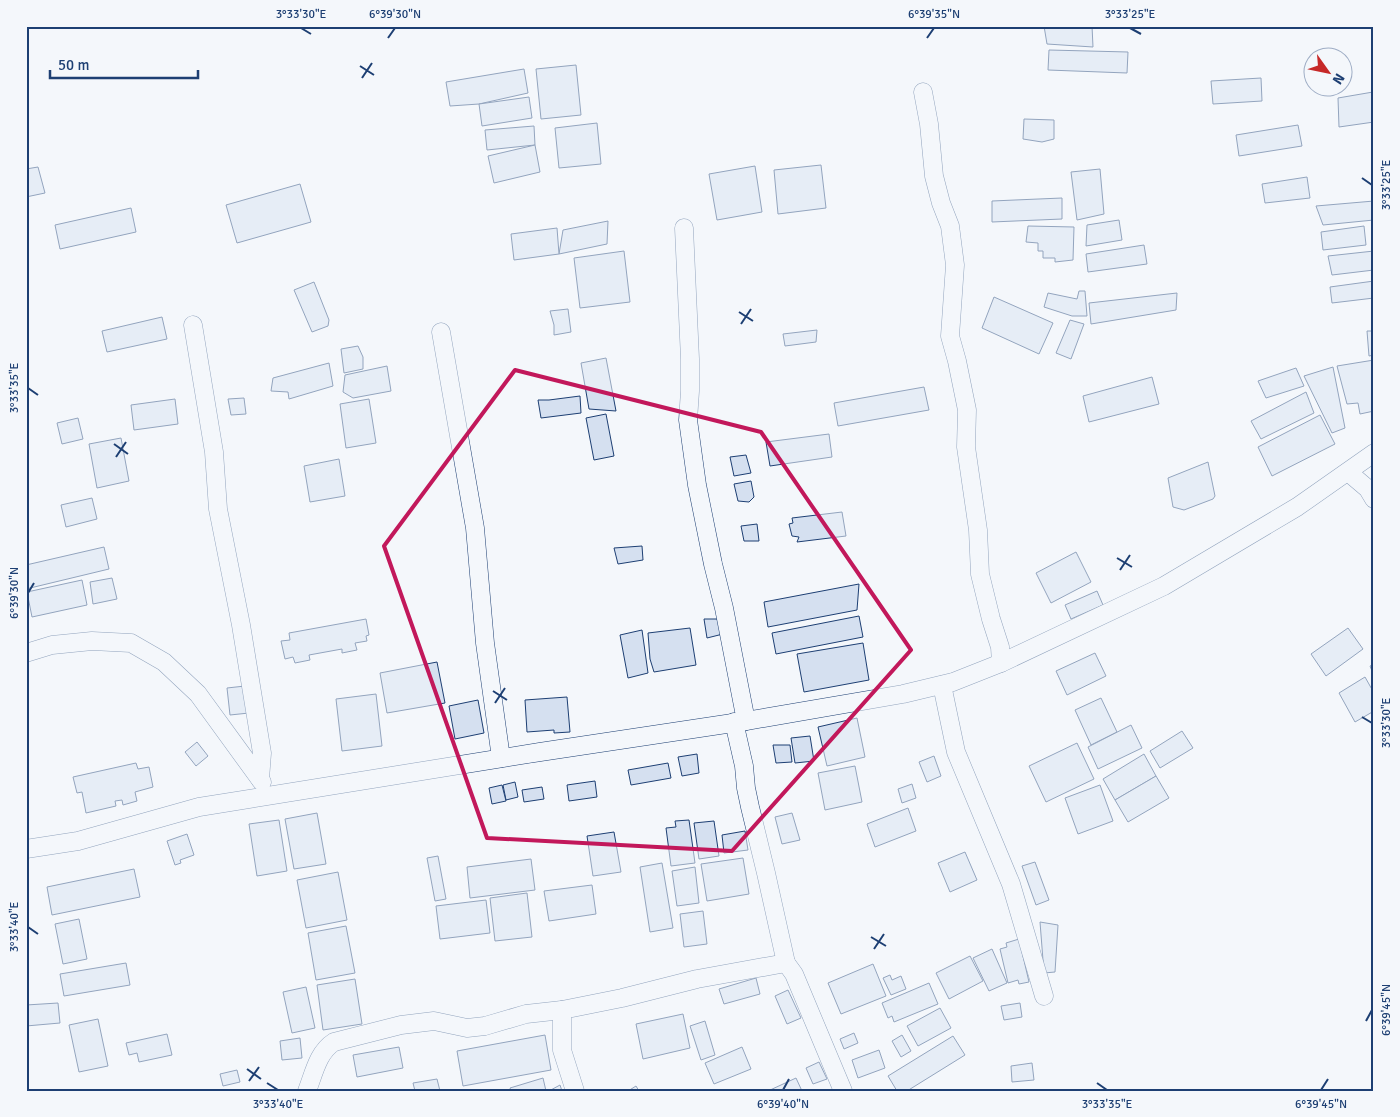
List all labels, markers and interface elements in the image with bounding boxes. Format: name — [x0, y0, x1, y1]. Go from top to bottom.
text: 3°33'30"E — [276, 7, 327, 22]
text: 6°39'30"N — [369, 7, 421, 22]
text: 6°39'35"N — [908, 7, 960, 22]
text: 3°33'25"E — [1105, 7, 1156, 22]
scale bar — [50, 48, 198, 80]
north arrow — [1302, 48, 1352, 98]
text: 50 m — [58, 56, 89, 74]
text: N — [1329, 70, 1348, 88]
text: 3°33'25"E — [1379, 159, 1394, 210]
text: 3°33'35"E — [7, 362, 22, 413]
text: 6°39'30"N — [7, 567, 22, 619]
text: 3°33'30"E — [1379, 697, 1394, 748]
text: 3°33'40"E — [7, 901, 22, 952]
text: 6°39'45"N — [1379, 984, 1394, 1036]
text: 3°33'40"E — [253, 1097, 304, 1112]
text: 6°39'40"N — [757, 1097, 809, 1112]
text: 3°33'35"E — [1082, 1097, 1133, 1112]
text: 6°39'45"N — [1295, 1097, 1347, 1112]

